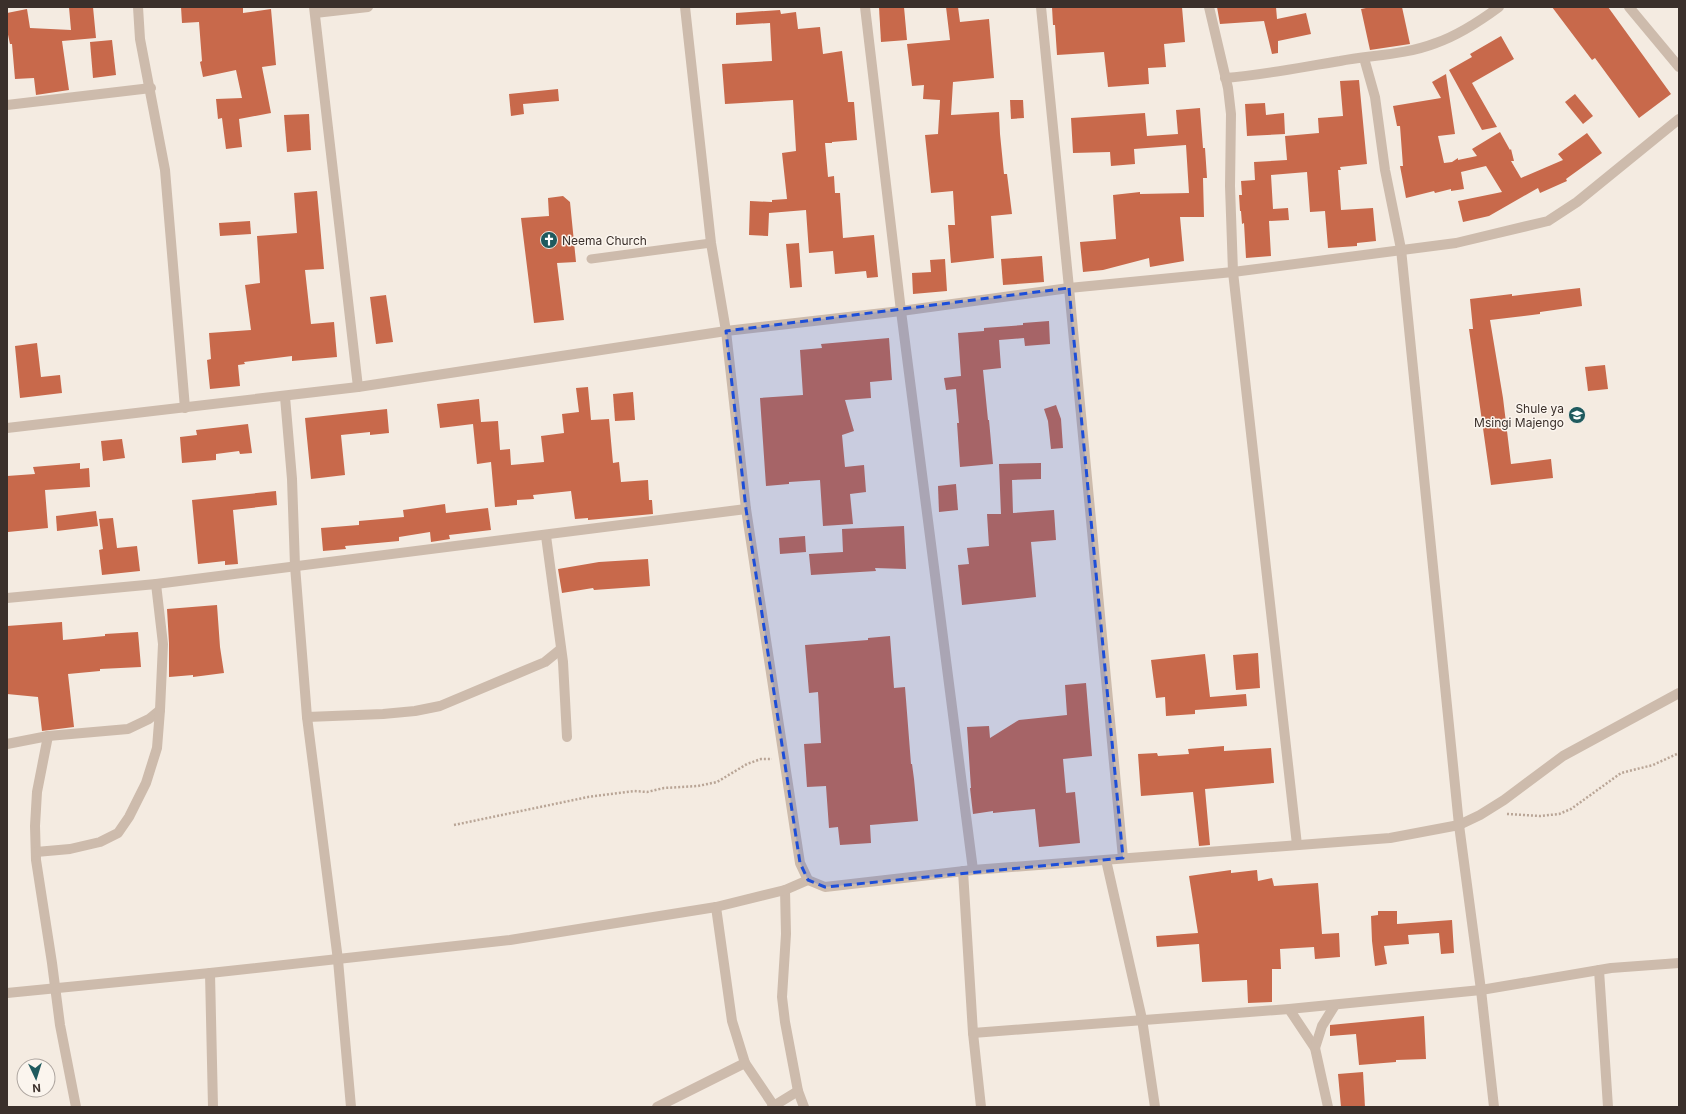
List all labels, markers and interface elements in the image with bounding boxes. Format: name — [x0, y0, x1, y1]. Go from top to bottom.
church icon: Neema Church — [539, 230, 559, 250]
place label: Neema Church — [562, 233, 647, 248]
place label: Shule ya Msingi Majengo — [1474, 401, 1564, 430]
school or university icon: Shule ya Msingi Majengo — [1567, 405, 1587, 425]
north arrow — [16, 1058, 56, 1098]
text: N — [32, 1081, 41, 1095]

